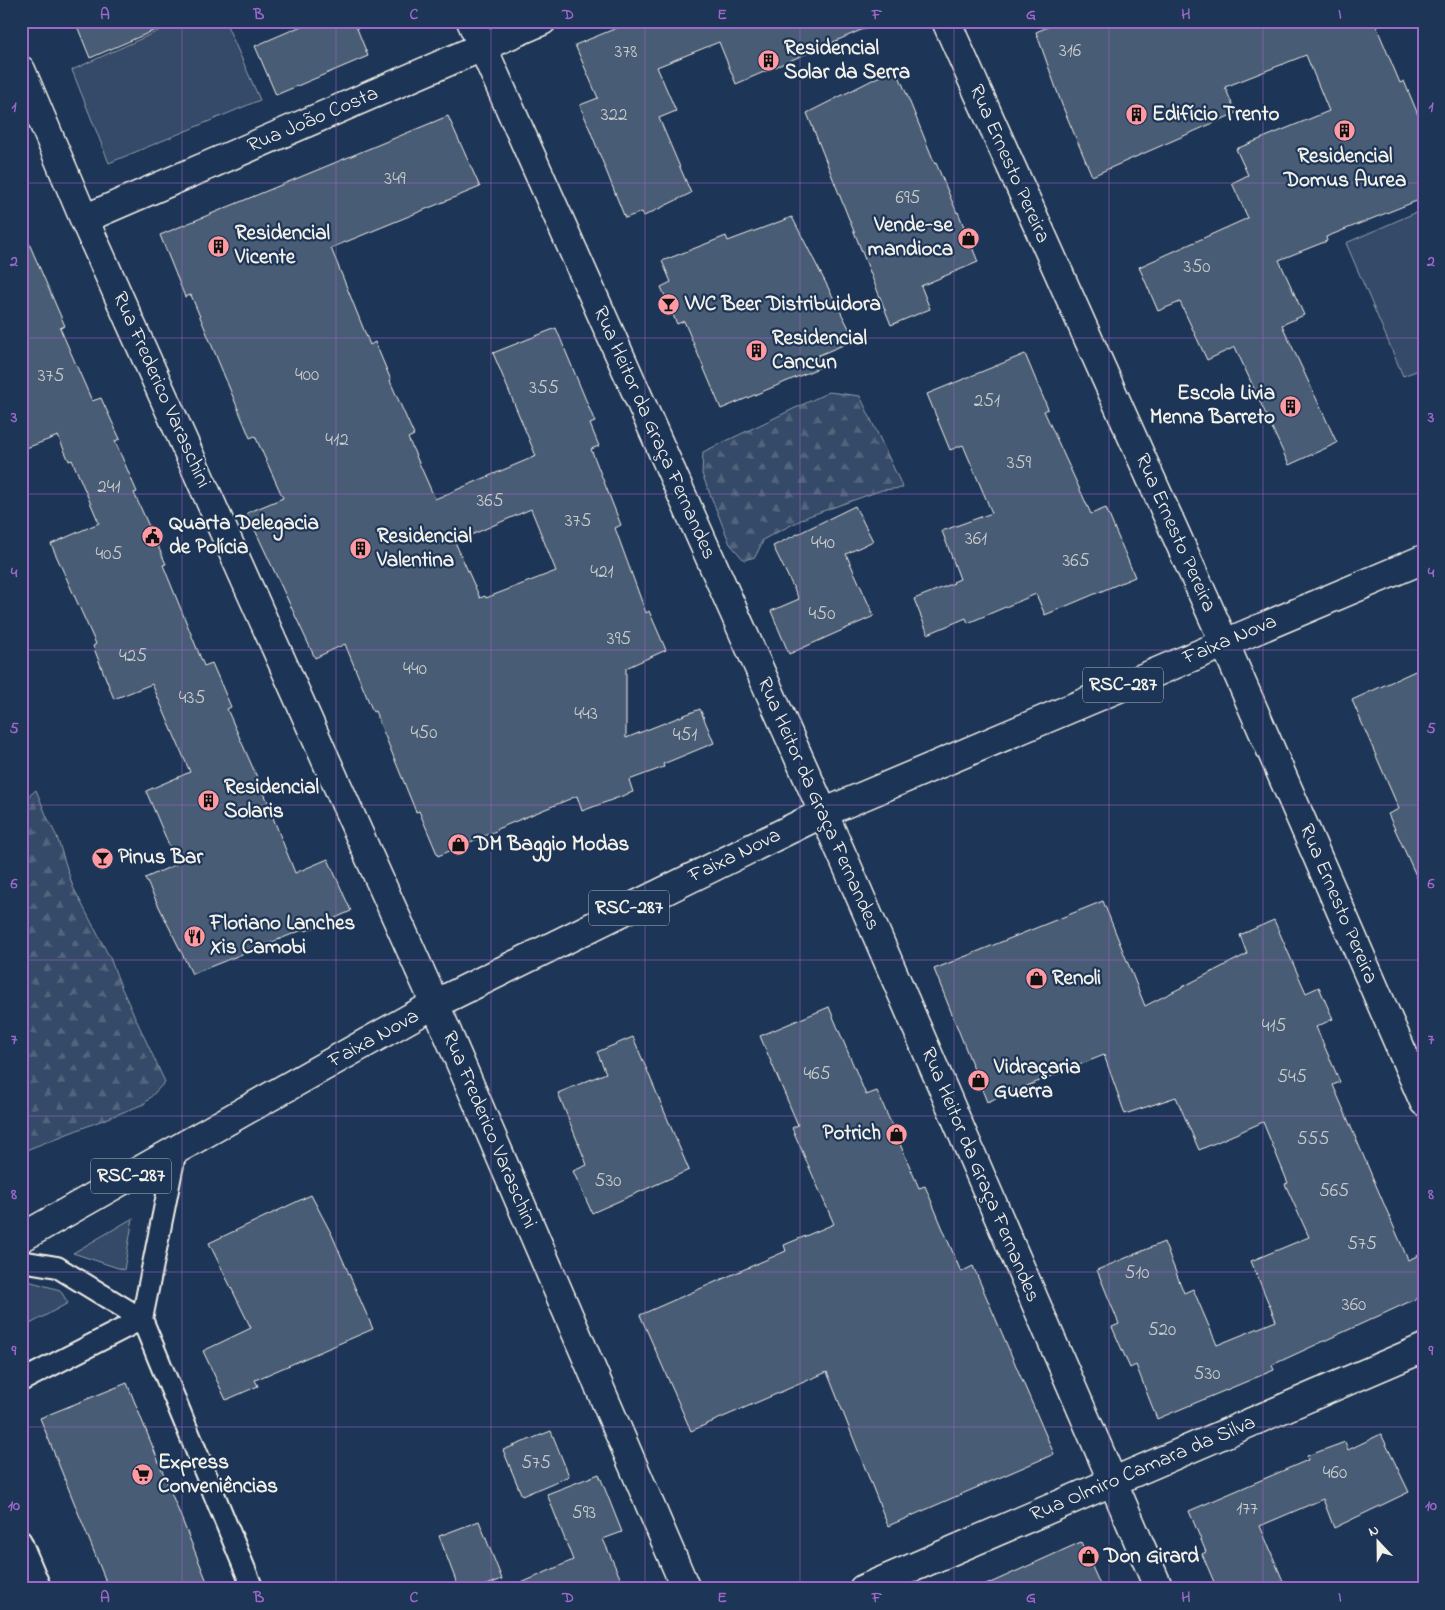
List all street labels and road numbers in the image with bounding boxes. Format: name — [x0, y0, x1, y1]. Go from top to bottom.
street label: Rua João Costa — [243, 79, 383, 161]
street label: Rua Ernesto Pereira — [961, 80, 1057, 248]
street label: Rua Frederico Varaschini — [104, 287, 218, 493]
street label: Rua Heitor da Graça Fernandes — [585, 302, 723, 564]
street label: Rua Ernesto Pereira — [1127, 449, 1223, 617]
street label: Faixa Nova — [1178, 607, 1282, 674]
road number: RSC-287 — [1083, 668, 1163, 702]
street label: Rua Heitor da Graça Fernandes — [749, 673, 887, 935]
street label: Rua Ernesto Pereira — [1291, 819, 1385, 989]
street label: Faixa Nova — [683, 821, 786, 892]
road number: RSC-287 — [589, 890, 669, 926]
street label: Faixa Nova — [322, 1002, 425, 1077]
street label: Rua Frederico Varaschini — [434, 1027, 544, 1233]
street label: Rua Heitor da Graça Fernandes — [913, 1043, 1047, 1307]
road number: RSC-287 — [91, 1158, 171, 1194]
street label: Rua Olmiro Camara da Silva — [1026, 1408, 1260, 1530]

